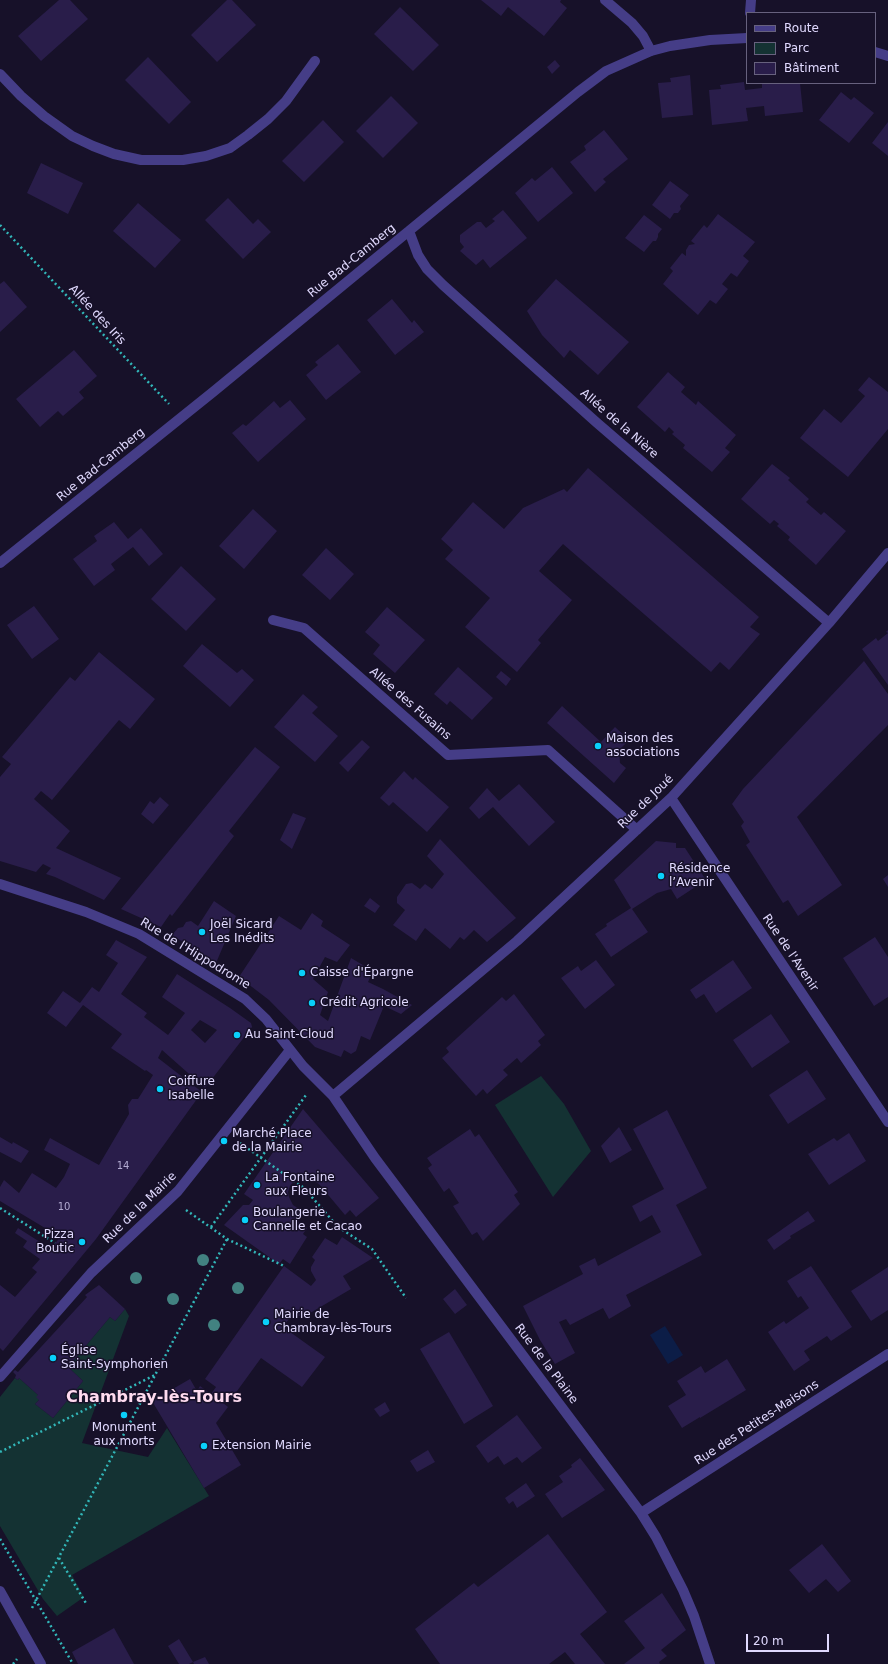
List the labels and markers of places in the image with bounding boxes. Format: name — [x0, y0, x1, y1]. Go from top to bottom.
place label: Maison des associations — [606, 732, 680, 760]
marker: Maison des associations — [593, 741, 603, 751]
place label: Résidence l’Avenir — [669, 862, 730, 890]
marker: Résidence l’Avenir — [656, 871, 666, 881]
place label: Joël Sicard Les Inédits — [210, 918, 274, 946]
marker: Joël Sicard Les Inédits — [197, 927, 207, 937]
place label: Caisse d'Épargne — [310, 966, 414, 980]
marker: Caisse d'Épargne — [297, 968, 307, 978]
place label: Crédit Agricole — [320, 996, 409, 1010]
marker: Crédit Agricole — [307, 998, 317, 1008]
place label: Au Saint-Cloud — [245, 1028, 334, 1042]
marker: Au Saint-Cloud — [232, 1030, 242, 1040]
place label: Coiffure Isabelle — [168, 1075, 215, 1103]
marker: Coiffure Isabelle — [155, 1084, 165, 1094]
place label: Marché Place de la Mairie — [232, 1127, 312, 1155]
marker: Marché Place de la Mairie — [219, 1136, 229, 1146]
place label: La Fontaine aux Fleurs — [265, 1171, 335, 1199]
marker: La Fontaine aux Fleurs — [252, 1180, 262, 1190]
place label: Boulangerie Cannelle et Cacao — [253, 1206, 362, 1234]
marker: Boulangerie Cannelle et Cacao — [240, 1215, 250, 1225]
place label: Pizza Boutic — [36, 1228, 74, 1256]
marker: Pizza Boutic — [77, 1237, 87, 1247]
place label: Mairie de Chambray-lès-Tours — [274, 1308, 392, 1336]
marker: Mairie de Chambray-lès-Tours — [261, 1317, 271, 1327]
place label: Église Saint-Symphorien — [61, 1344, 168, 1372]
marker: Église Saint-Symphorien — [48, 1353, 58, 1363]
marker: Monument aux morts — [119, 1410, 129, 1420]
place label: Monument aux morts — [92, 1421, 156, 1449]
place label: Extension Mairie — [212, 1439, 311, 1453]
marker: Extension Mairie — [199, 1441, 209, 1451]

